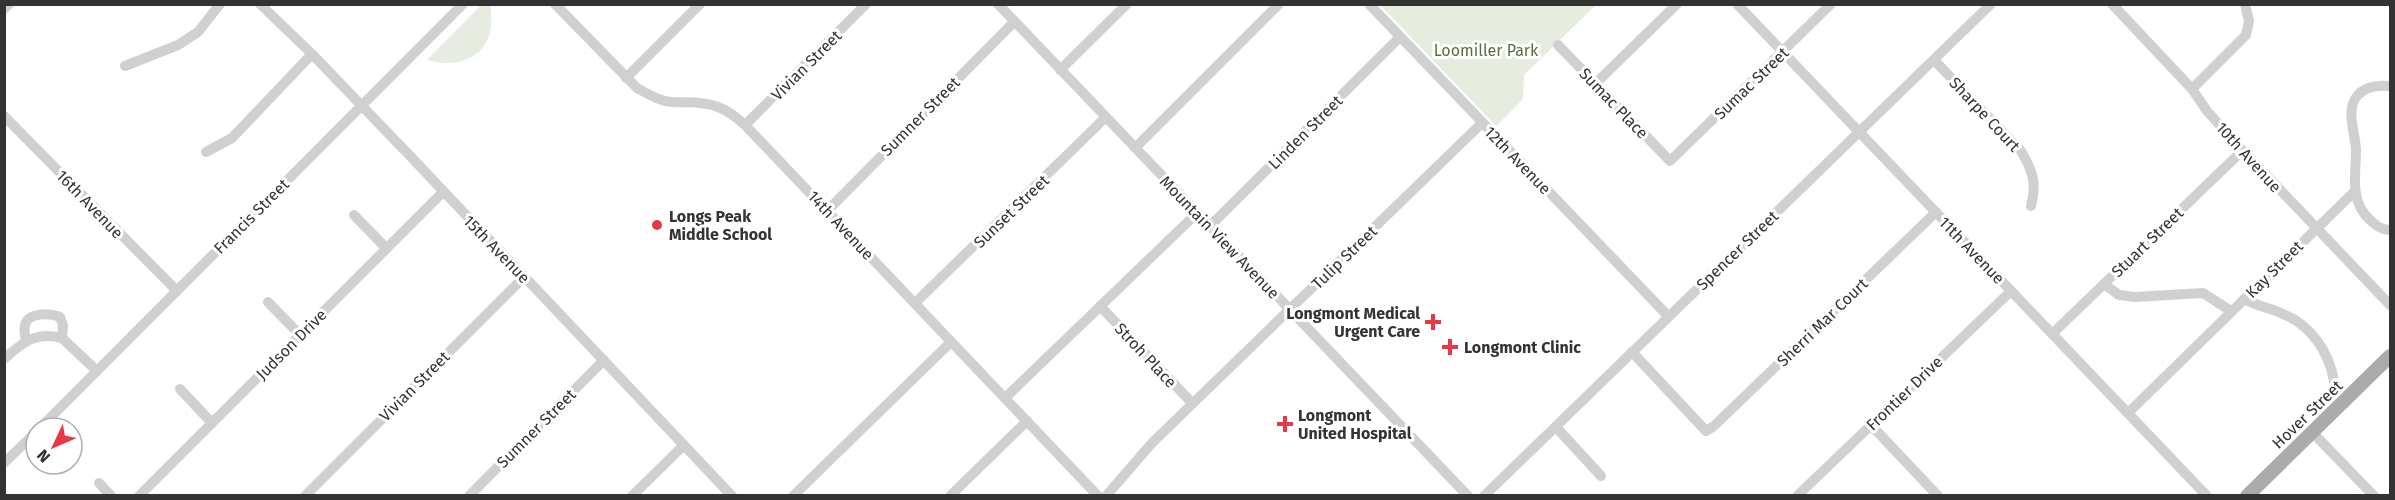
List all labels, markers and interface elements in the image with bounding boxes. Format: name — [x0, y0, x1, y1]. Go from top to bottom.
street label: Vivian Street — [767, 26, 846, 104]
park label: Loomiller Park — [1434, 41, 1539, 60]
street label: Sumac Street — [1710, 43, 1793, 123]
street label: Sumac Place — [1575, 64, 1652, 143]
street label: Sumner Street — [877, 73, 964, 160]
street label: Sharpe Court — [1945, 73, 2024, 156]
street label: Linden Street — [1264, 91, 1347, 173]
street label: 10th Avenue — [2212, 118, 2285, 197]
street label: 12th Avenue — [1480, 122, 1555, 198]
street label: 16th Avenue — [52, 166, 127, 243]
street label: Sunset Street — [970, 171, 1053, 252]
street label: Mountain View Avenue — [1156, 172, 1283, 303]
street label: Francis Street — [210, 175, 293, 258]
street label: 14th Avenue — [804, 187, 878, 264]
street label: Stuart Street — [2108, 203, 2187, 281]
street label: Spencer Street — [1693, 206, 1782, 294]
place label: Longs Peak Middle School — [669, 207, 772, 244]
street label: 15th Avenue — [459, 211, 534, 287]
street label: 11th Avenue — [1935, 213, 2008, 288]
marker: Longs Peak Middle School — [650, 218, 664, 232]
street label: Tulip Street — [1308, 221, 1381, 293]
street label: Kay Street — [2242, 237, 2307, 302]
street label: Sherri Mar Court — [1773, 274, 1872, 370]
place label: Longmont Medical Urgent Care — [1286, 304, 1420, 341]
street label: Judson Drive — [252, 305, 330, 383]
marker: Longmont Medical Urgent Care — [1424, 313, 1442, 331]
street label: Stroh Place — [1111, 319, 1180, 392]
marker: Longmont Clinic — [1441, 338, 1459, 356]
place label: Longmont Clinic — [1464, 338, 1581, 357]
street label: Vivian Street — [375, 347, 454, 425]
street label: Frontier Drive — [1862, 352, 1946, 434]
street label: Hover Street — [2268, 376, 2347, 453]
street label: Sumner Street — [493, 385, 580, 472]
place label: Longmont United Hospital — [1298, 406, 1412, 443]
marker: Longmont United Hospital — [1276, 415, 1294, 433]
north arrow — [24, 416, 84, 476]
text: N — [33, 446, 54, 466]

